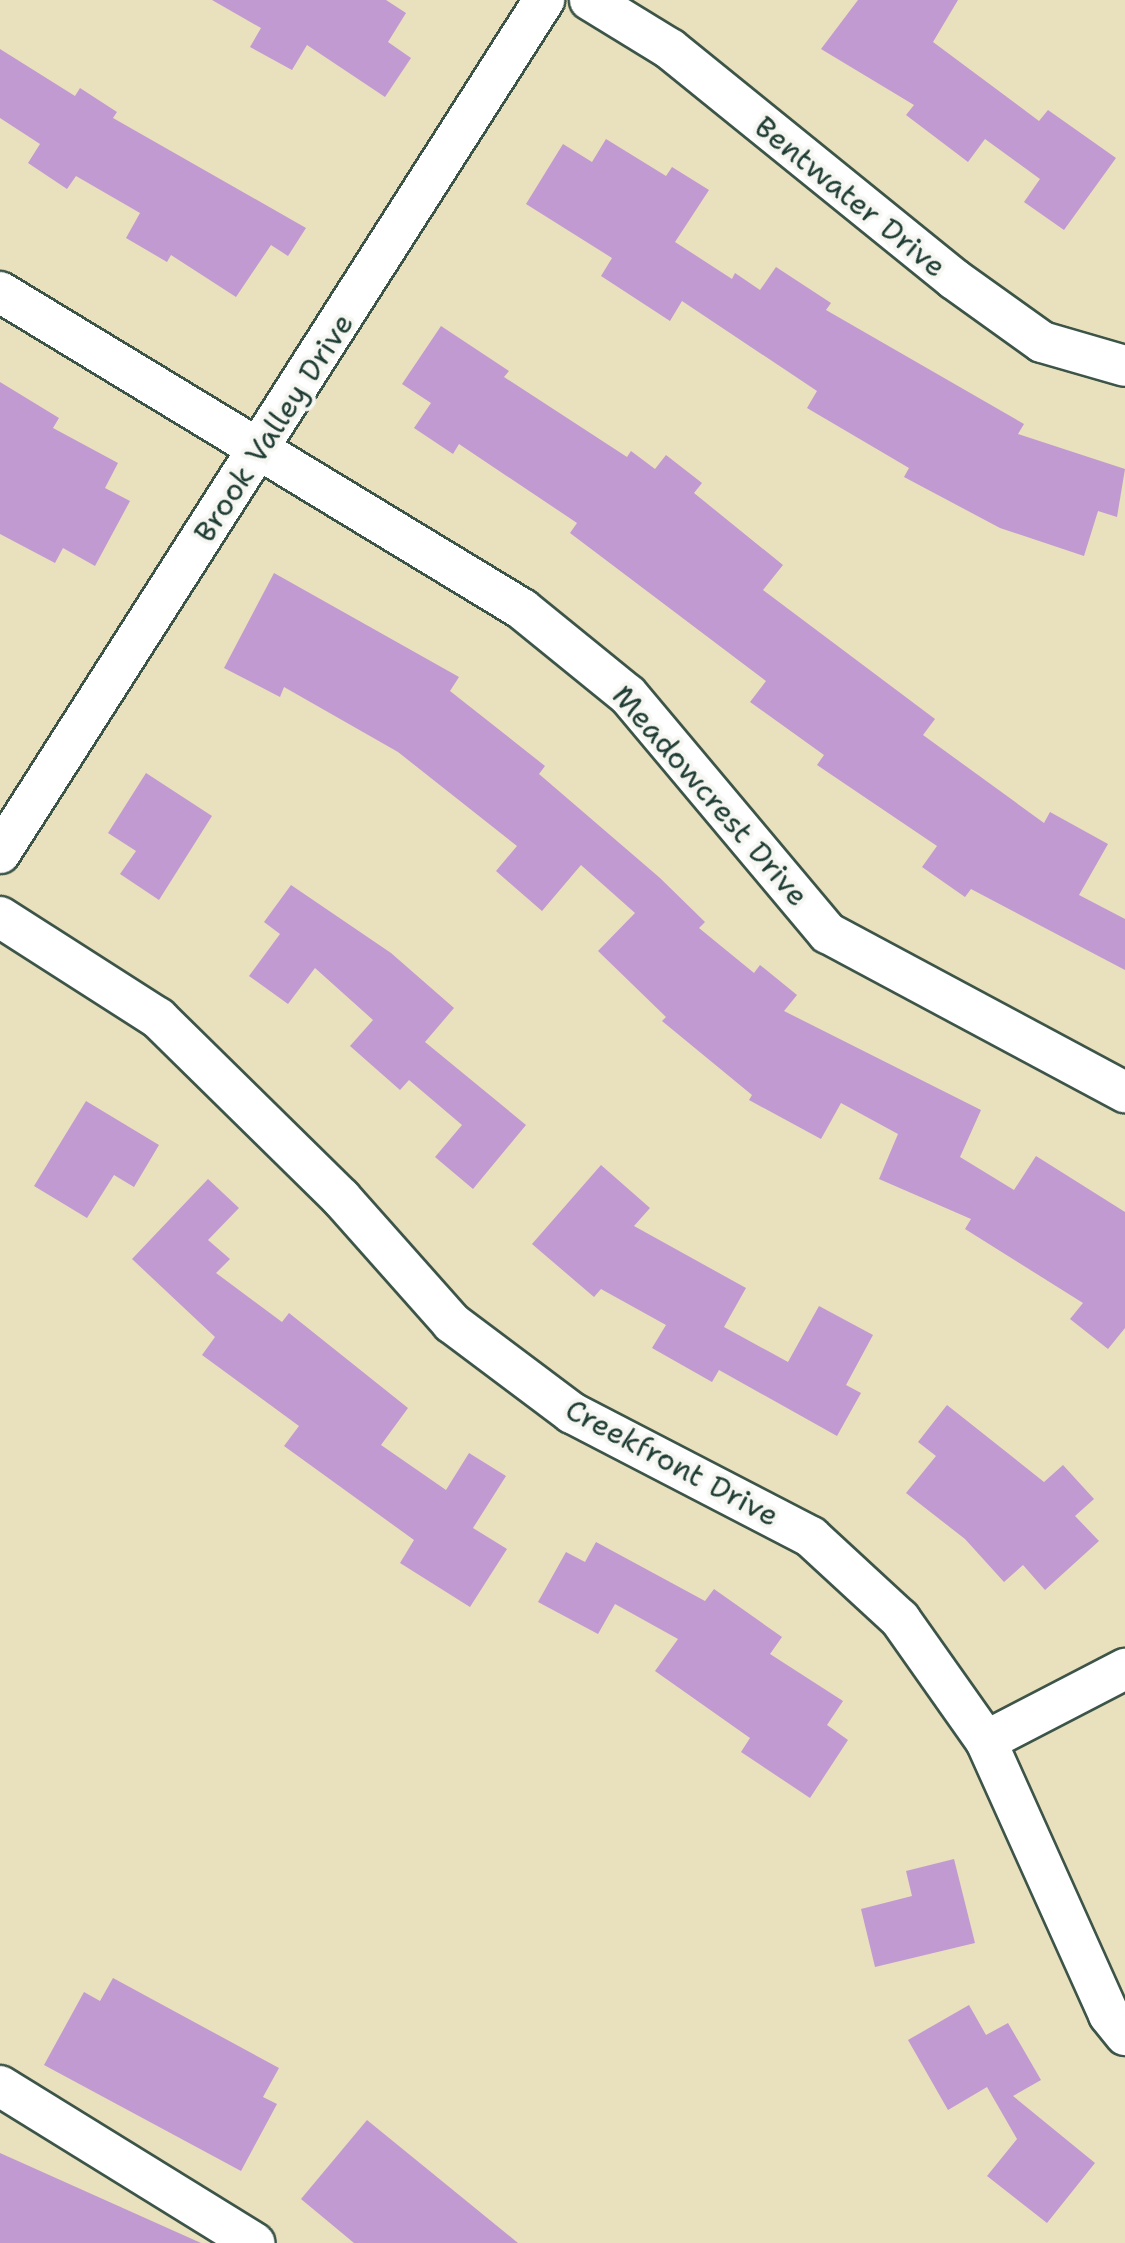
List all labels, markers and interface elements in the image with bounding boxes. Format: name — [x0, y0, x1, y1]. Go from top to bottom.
street label: Bentwater Drive — [747, 109, 953, 285]
street label: Brook Valley Drive — [187, 307, 361, 549]
street label: Meadowcrest Drive — [604, 678, 816, 914]
street label: Creekfront Drive — [559, 1392, 785, 1534]

